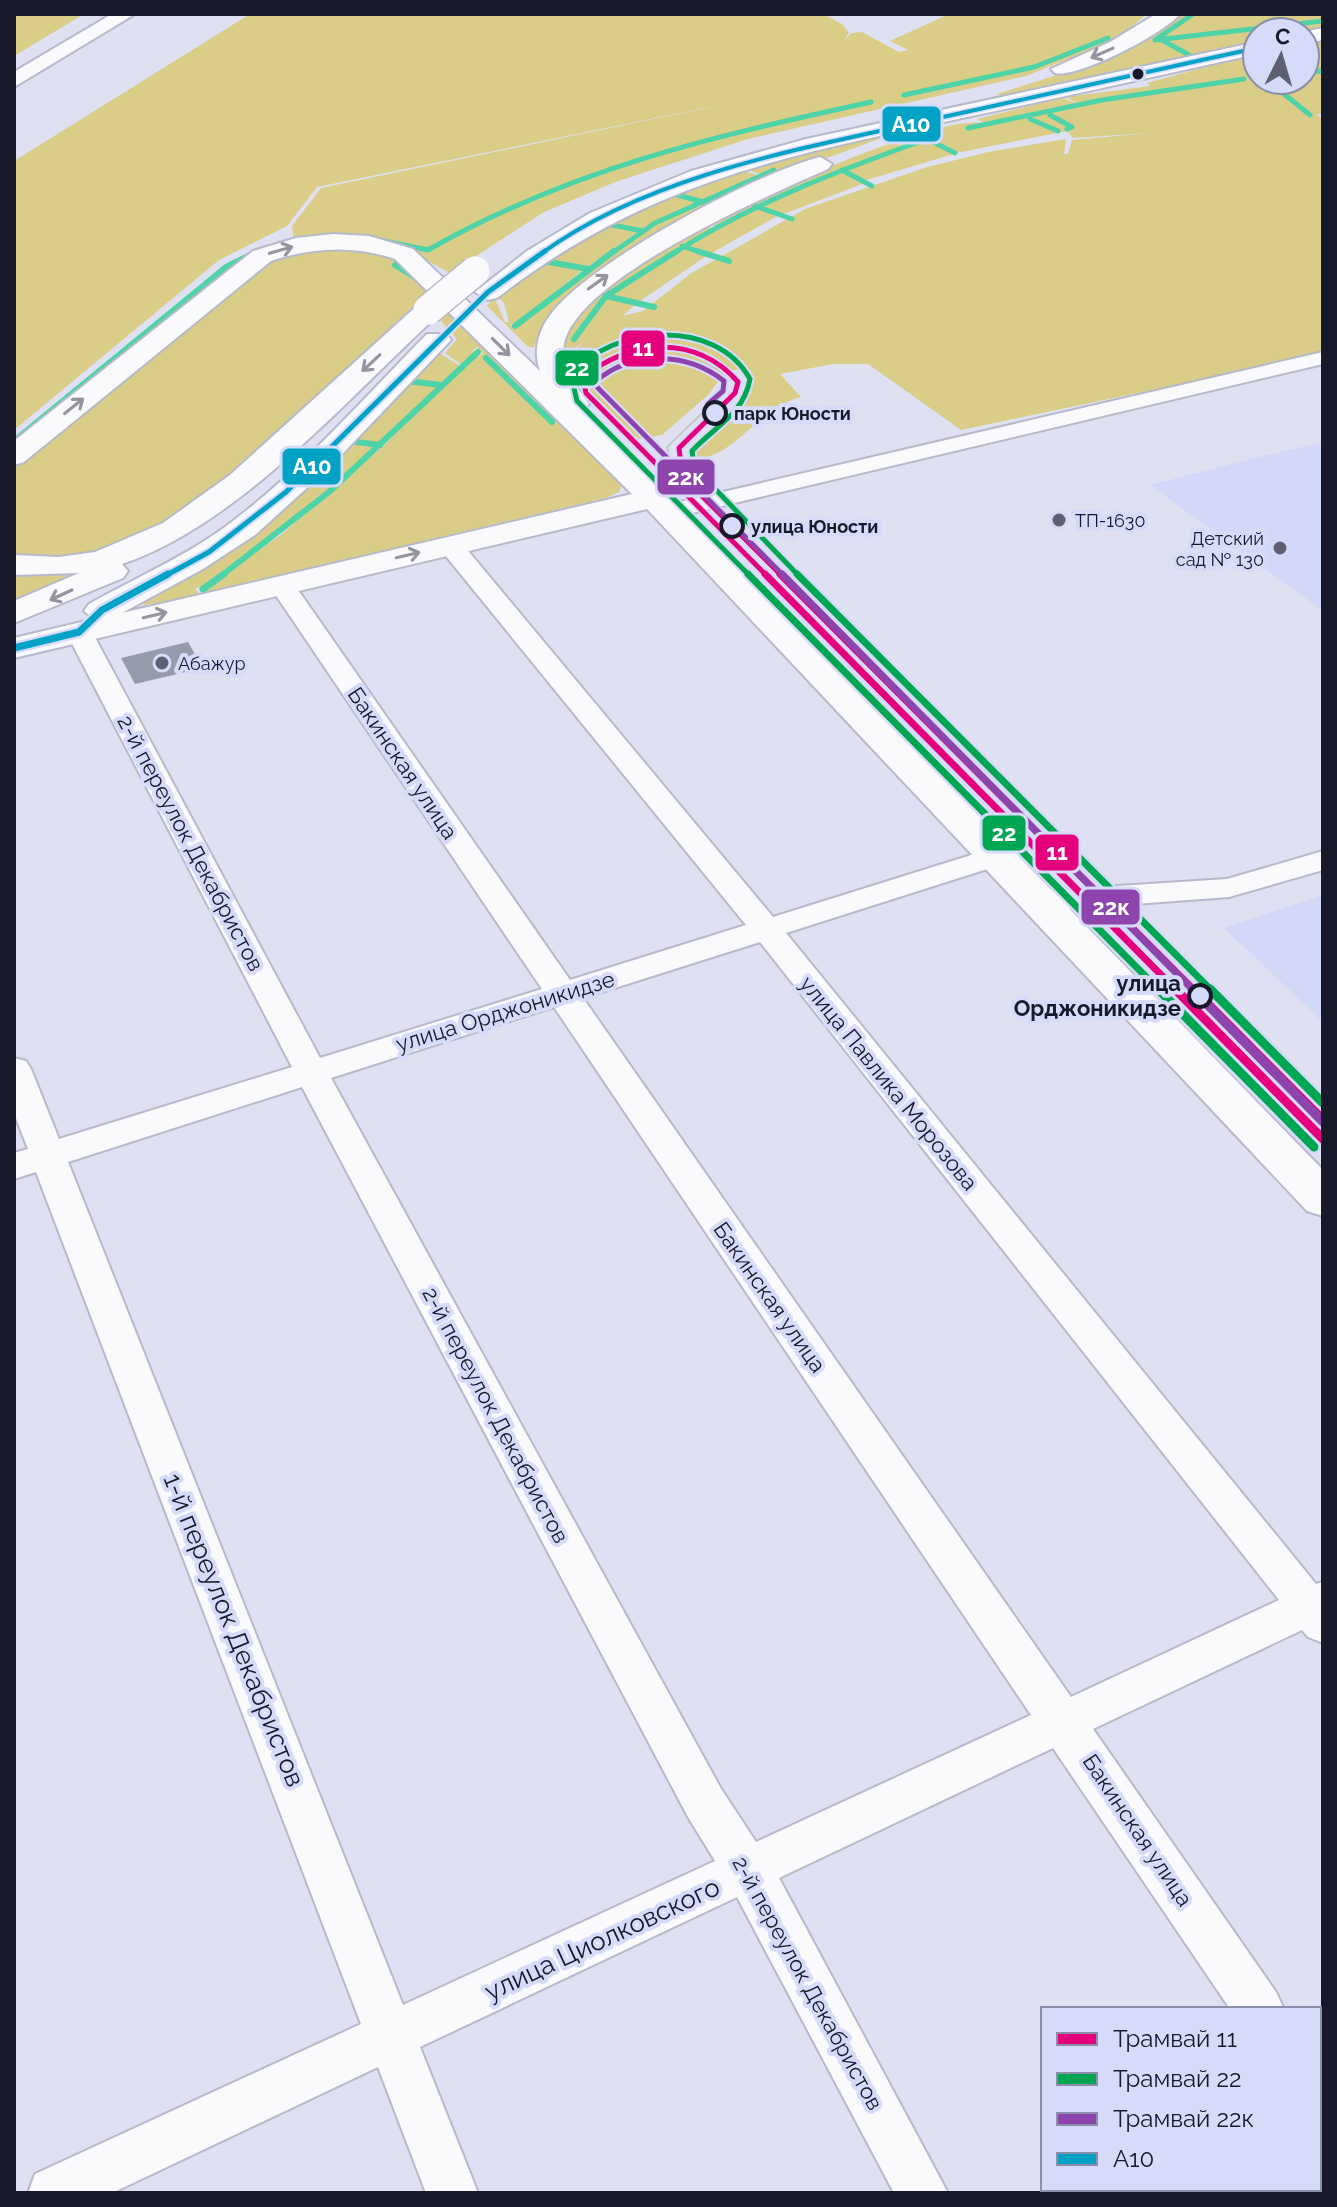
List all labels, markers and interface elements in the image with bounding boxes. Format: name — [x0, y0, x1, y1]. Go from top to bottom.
north arrow — [1241, 16, 1321, 96]
text: С — [1274, 22, 1291, 50]
one-way arrow — [1091, 46, 1115, 61]
unlabelled marker — [1130, 66, 1146, 82]
line badge: А10 — [881, 105, 942, 143]
text: А10 — [891, 111, 931, 137]
one-way arrow — [267, 242, 293, 257]
one-way arrow — [586, 273, 608, 290]
line badge: 11 — [620, 329, 666, 368]
text: 11 — [632, 335, 654, 361]
one-way arrow — [491, 337, 511, 356]
line badge: 22 — [554, 349, 600, 387]
one-way arrow — [361, 353, 381, 371]
text: 22 — [565, 355, 589, 381]
one-way arrow — [64, 397, 84, 415]
marker: парк Юности — [703, 401, 727, 425]
place label: парк Юности — [734, 403, 851, 424]
line badge: А10 — [281, 447, 342, 486]
text: А10 — [292, 453, 332, 479]
line badge: 22к — [656, 458, 716, 496]
text: 22к — [667, 464, 705, 490]
place label: ТП-1630 — [1075, 510, 1146, 531]
marker: ТП-1630 — [1050, 511, 1068, 529]
marker: улица Юности — [720, 514, 744, 538]
place label: улица Юности — [751, 516, 878, 537]
place label: Детский сад № 130 — [1176, 528, 1264, 570]
marker: Детский сад № 130 — [1271, 539, 1289, 557]
one-way arrow — [395, 547, 421, 562]
one-way arrow — [49, 588, 73, 603]
one-way arrow — [142, 606, 168, 621]
place label: Абажур — [178, 653, 246, 674]
marker: Абажур — [153, 654, 171, 672]
street label: Бакинская улица — [343, 682, 463, 844]
street label: 2-й переулок Декабристов — [112, 711, 270, 975]
line badge: 22 — [981, 814, 1027, 852]
text: 22 — [992, 820, 1016, 846]
line badge: 11 — [1034, 833, 1080, 872]
text: 11 — [1046, 839, 1068, 865]
line badge: 22к — [1080, 888, 1141, 926]
text: 22к — [1092, 894, 1130, 920]
street label: улица Орджоникидзе — [393, 965, 618, 1057]
place label: улица Орджоникидзе — [1014, 970, 1181, 1021]
street label: улица Павлика Морозова — [795, 971, 983, 1195]
marker: улица Орджоникидзе — [1188, 984, 1212, 1008]
street label: Бакинская улица — [708, 1217, 832, 1377]
street label: 2-й переулок Декабристов — [417, 1283, 575, 1547]
street label: 1-й переулок Декабристов — [157, 1469, 311, 1791]
street label: Бакинская улица — [1078, 1749, 1198, 1911]
street label: 2-й переулок Декабристов — [727, 1852, 889, 2114]
street label: улица Циолковского — [480, 1871, 724, 2007]
legend — [1041, 2007, 1321, 2191]
text: Трамвай 11 — [1113, 2024, 1237, 2053]
text: Трамвай 22 — [1113, 2064, 1242, 2093]
text: Трамвай 22к — [1113, 2104, 1254, 2133]
text: А10 — [1113, 2144, 1154, 2173]

